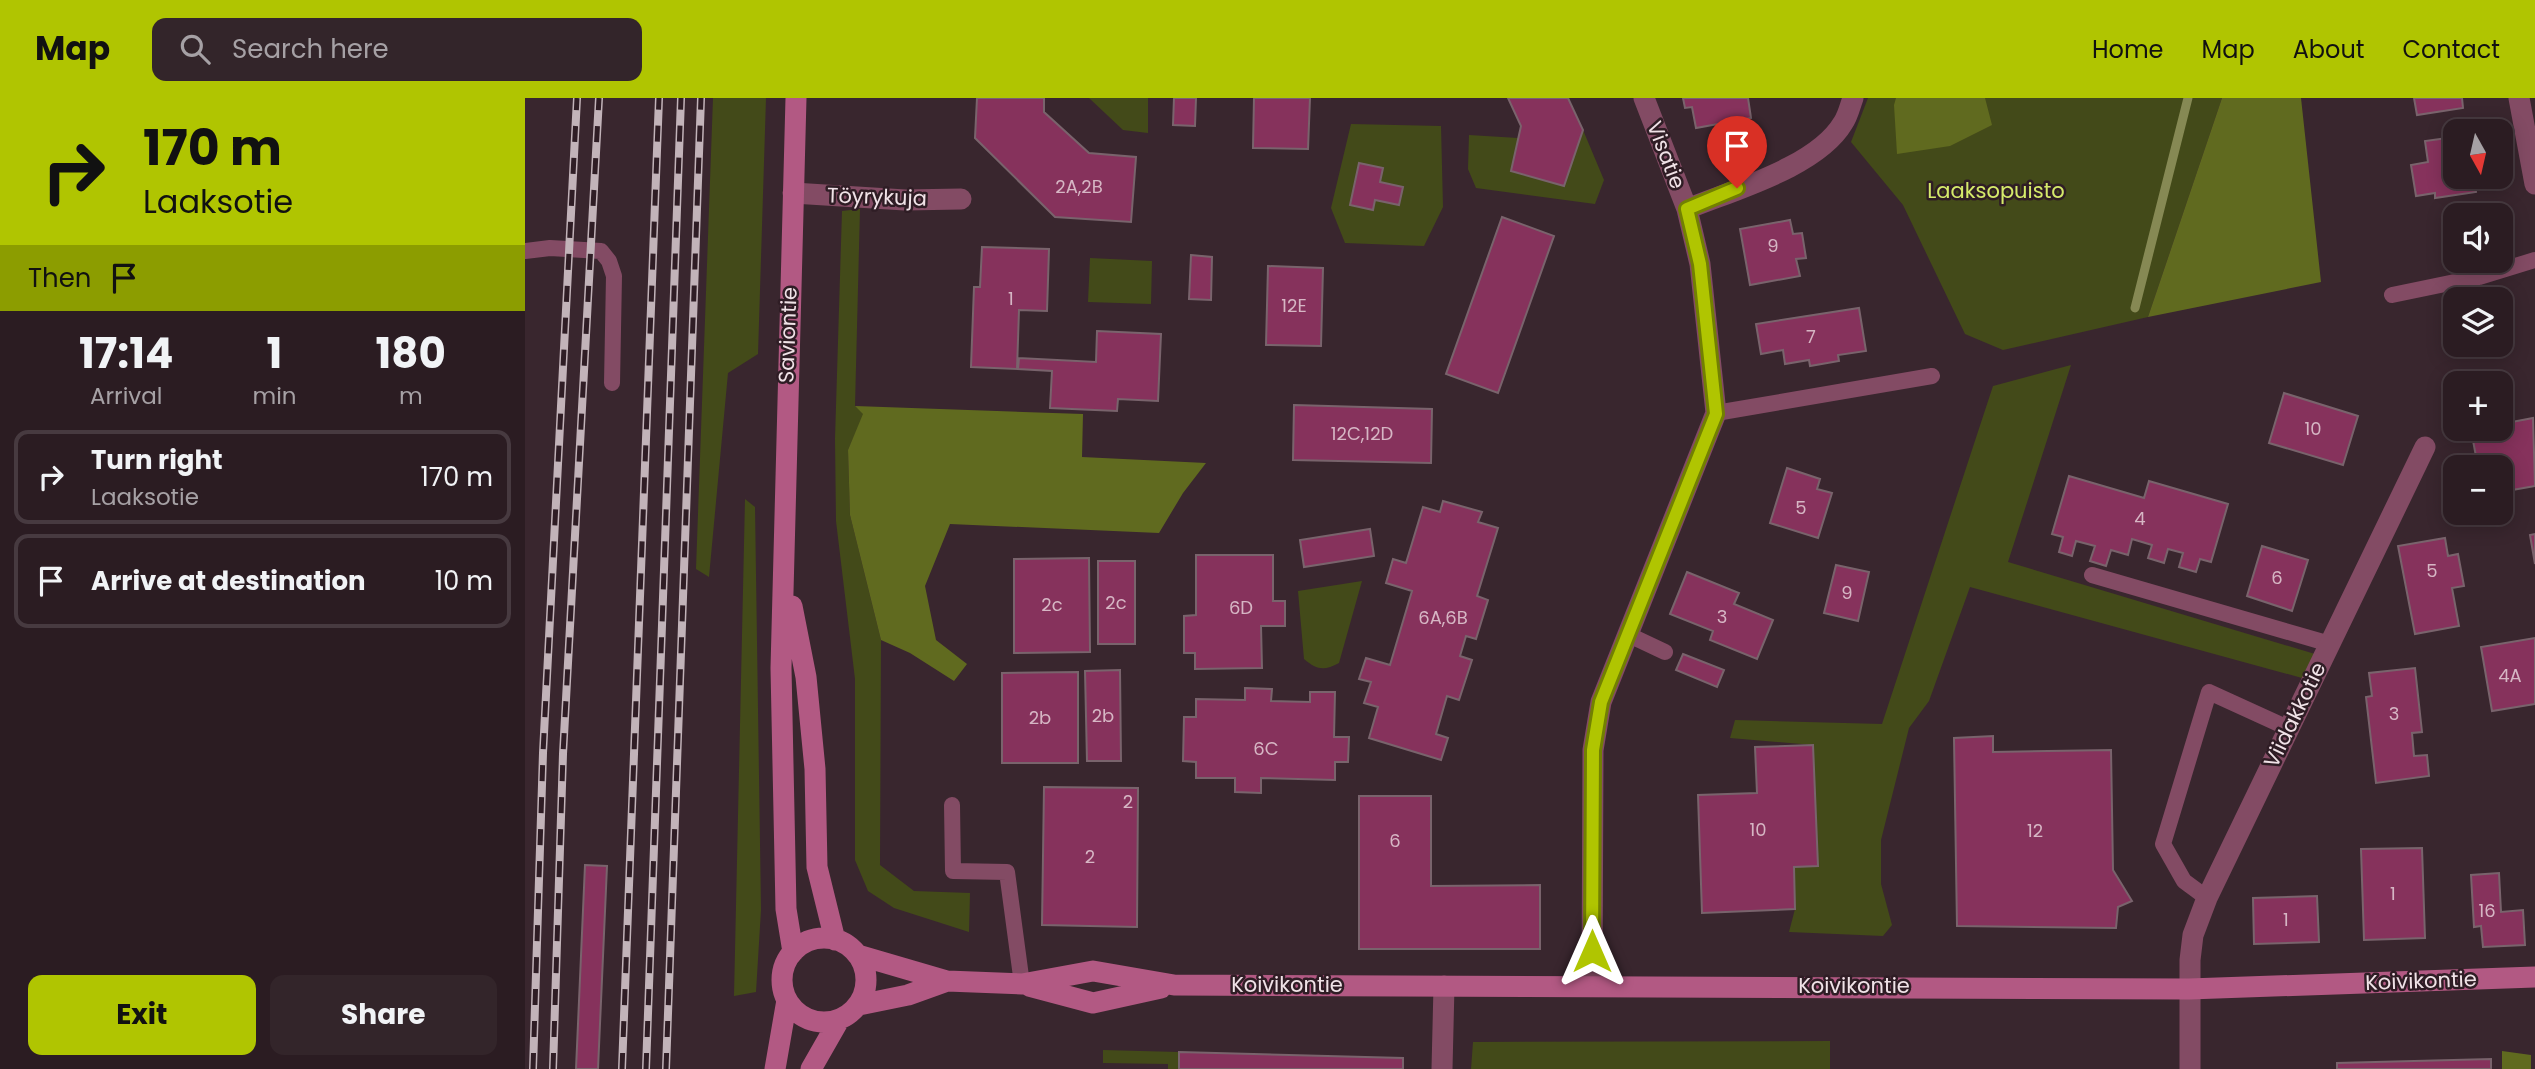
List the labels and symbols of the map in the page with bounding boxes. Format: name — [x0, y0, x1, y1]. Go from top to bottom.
pin — [1707, 116, 1767, 188]
street label: Visatie — [1640, 117, 1693, 193]
north arrow — [2443, 119, 2513, 189]
house number: 2A,2B — [1055, 174, 1103, 199]
park label: Laaksopuisto — [1927, 176, 2065, 205]
street label: Töyrykuja — [827, 180, 927, 213]
house number: 9 — [1767, 233, 1779, 258]
street label: Saviontie — [771, 286, 804, 384]
house number: 1 — [1008, 286, 1014, 311]
house number: 12E — [1281, 293, 1307, 318]
house number: 7 — [1806, 324, 1816, 349]
house number: 10 — [2304, 416, 2322, 441]
house number: 12C,12D — [1331, 421, 1393, 446]
house number: 5 — [1795, 495, 1807, 520]
house number: 4 — [2134, 506, 2146, 531]
house number: 5 — [2426, 558, 2438, 583]
house number: 6 — [2271, 565, 2283, 590]
house number: 9 — [1841, 580, 1853, 605]
house number: 2c — [1105, 590, 1127, 615]
house number: 2c — [1041, 592, 1063, 617]
house number: 6D — [1229, 595, 1253, 620]
house number: 3 — [1717, 604, 1727, 629]
house number: 6A,6B — [1418, 605, 1468, 630]
street label: Viidakkotie — [2257, 657, 2333, 772]
house number: 4A — [2498, 663, 2522, 688]
house number: 3 — [2389, 701, 2399, 726]
house number: 2b — [1092, 703, 1114, 728]
house number: 2b — [1029, 705, 1051, 730]
house number: 6C — [1253, 736, 1279, 761]
house number: 2 — [1123, 789, 1133, 814]
house number: 10 — [1749, 817, 1767, 842]
house number: 12 — [2027, 818, 2043, 843]
house number: 6 — [1389, 828, 1401, 853]
house number: 2 — [1085, 844, 1095, 869]
house number: 1 — [2390, 881, 2396, 906]
house number: 16 — [2478, 898, 2496, 923]
house number: 1 — [2283, 907, 2289, 932]
position arrow — [1555, 914, 1629, 988]
street label: Koivikontie — [2365, 964, 2477, 997]
street label: Koivikontie — [1231, 970, 1343, 999]
street label: Koivikontie — [1798, 971, 1910, 1000]

